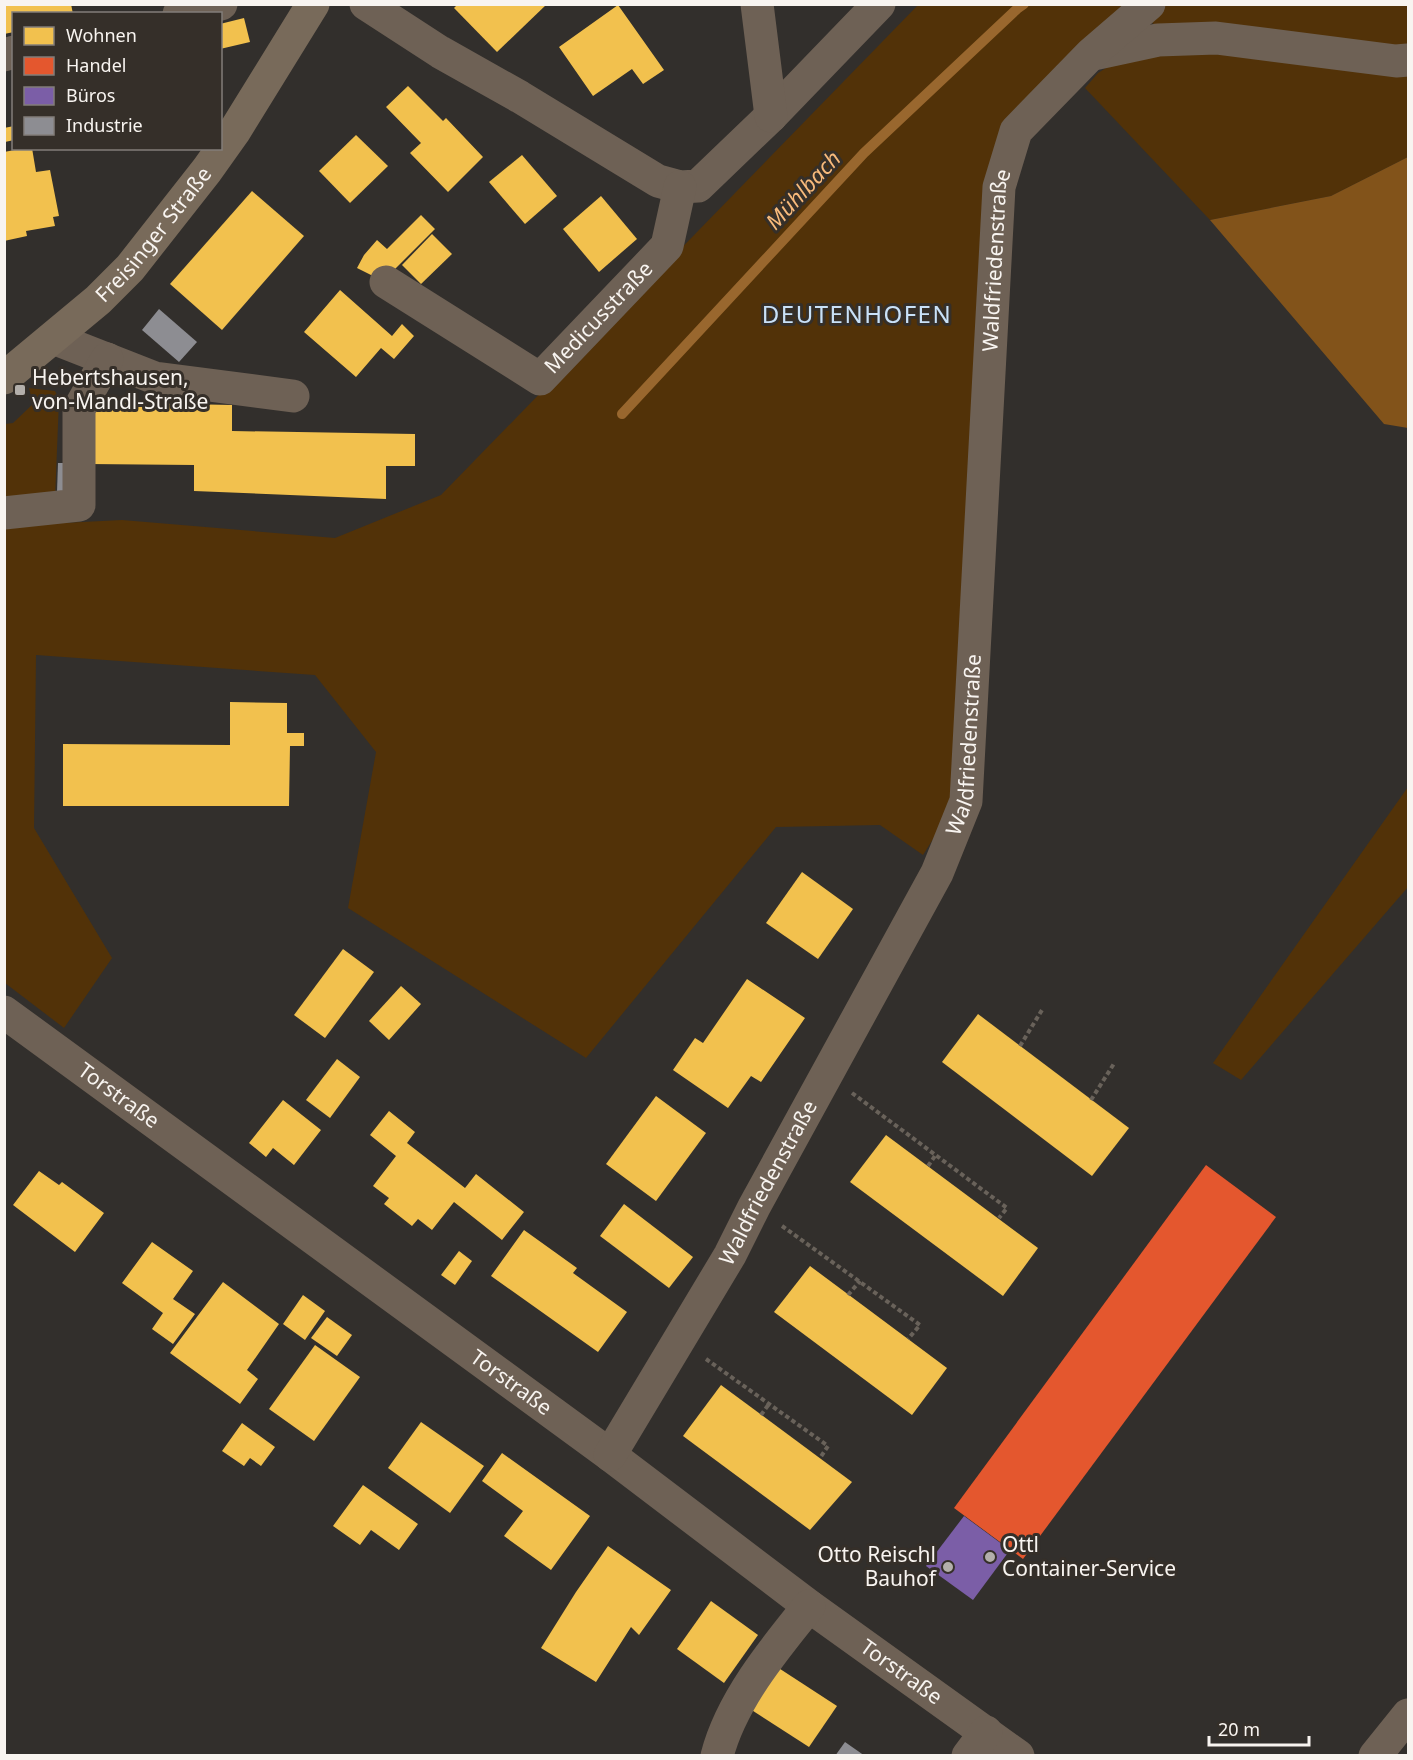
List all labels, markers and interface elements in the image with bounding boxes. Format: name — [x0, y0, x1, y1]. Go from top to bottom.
legend — [12, 12, 222, 150]
text: Wohnen — [66, 23, 137, 47]
text: Handel — [66, 53, 126, 77]
text: Büros — [66, 83, 115, 107]
text: Industrie — [66, 113, 143, 137]
water label: Mühlbach — [758, 143, 847, 235]
street label: Freisinger Straße — [89, 161, 217, 308]
street label: Waldfriedenstraße — [975, 165, 1017, 352]
street label: Medicusstraße — [538, 255, 658, 379]
district label: DEUTENHOFEN — [762, 297, 952, 330]
place label: Hebertshausen, von-Mandl-Straße — [32, 363, 208, 415]
marker: Hebertshausen, von-Mandl-Straße — [13, 383, 27, 397]
street label: Waldfriedenstraße — [939, 653, 987, 839]
street label: Torstraße — [73, 1056, 166, 1134]
street label: Waldfriedenstraße — [712, 1095, 823, 1270]
street label: Torstraße — [465, 1343, 558, 1421]
place label: Ottl Container-Service — [1002, 1530, 1176, 1582]
place label: Otto Reischl Bauhof — [817, 1540, 938, 1592]
marker: Ottl Container-Service — [983, 1550, 997, 1564]
marker: Otto Reischl Bauhof — [941, 1560, 955, 1574]
street label: Torstraße — [855, 1632, 948, 1710]
scale bar — [1209, 1709, 1310, 1747]
text: 20 m — [1218, 1717, 1260, 1741]

